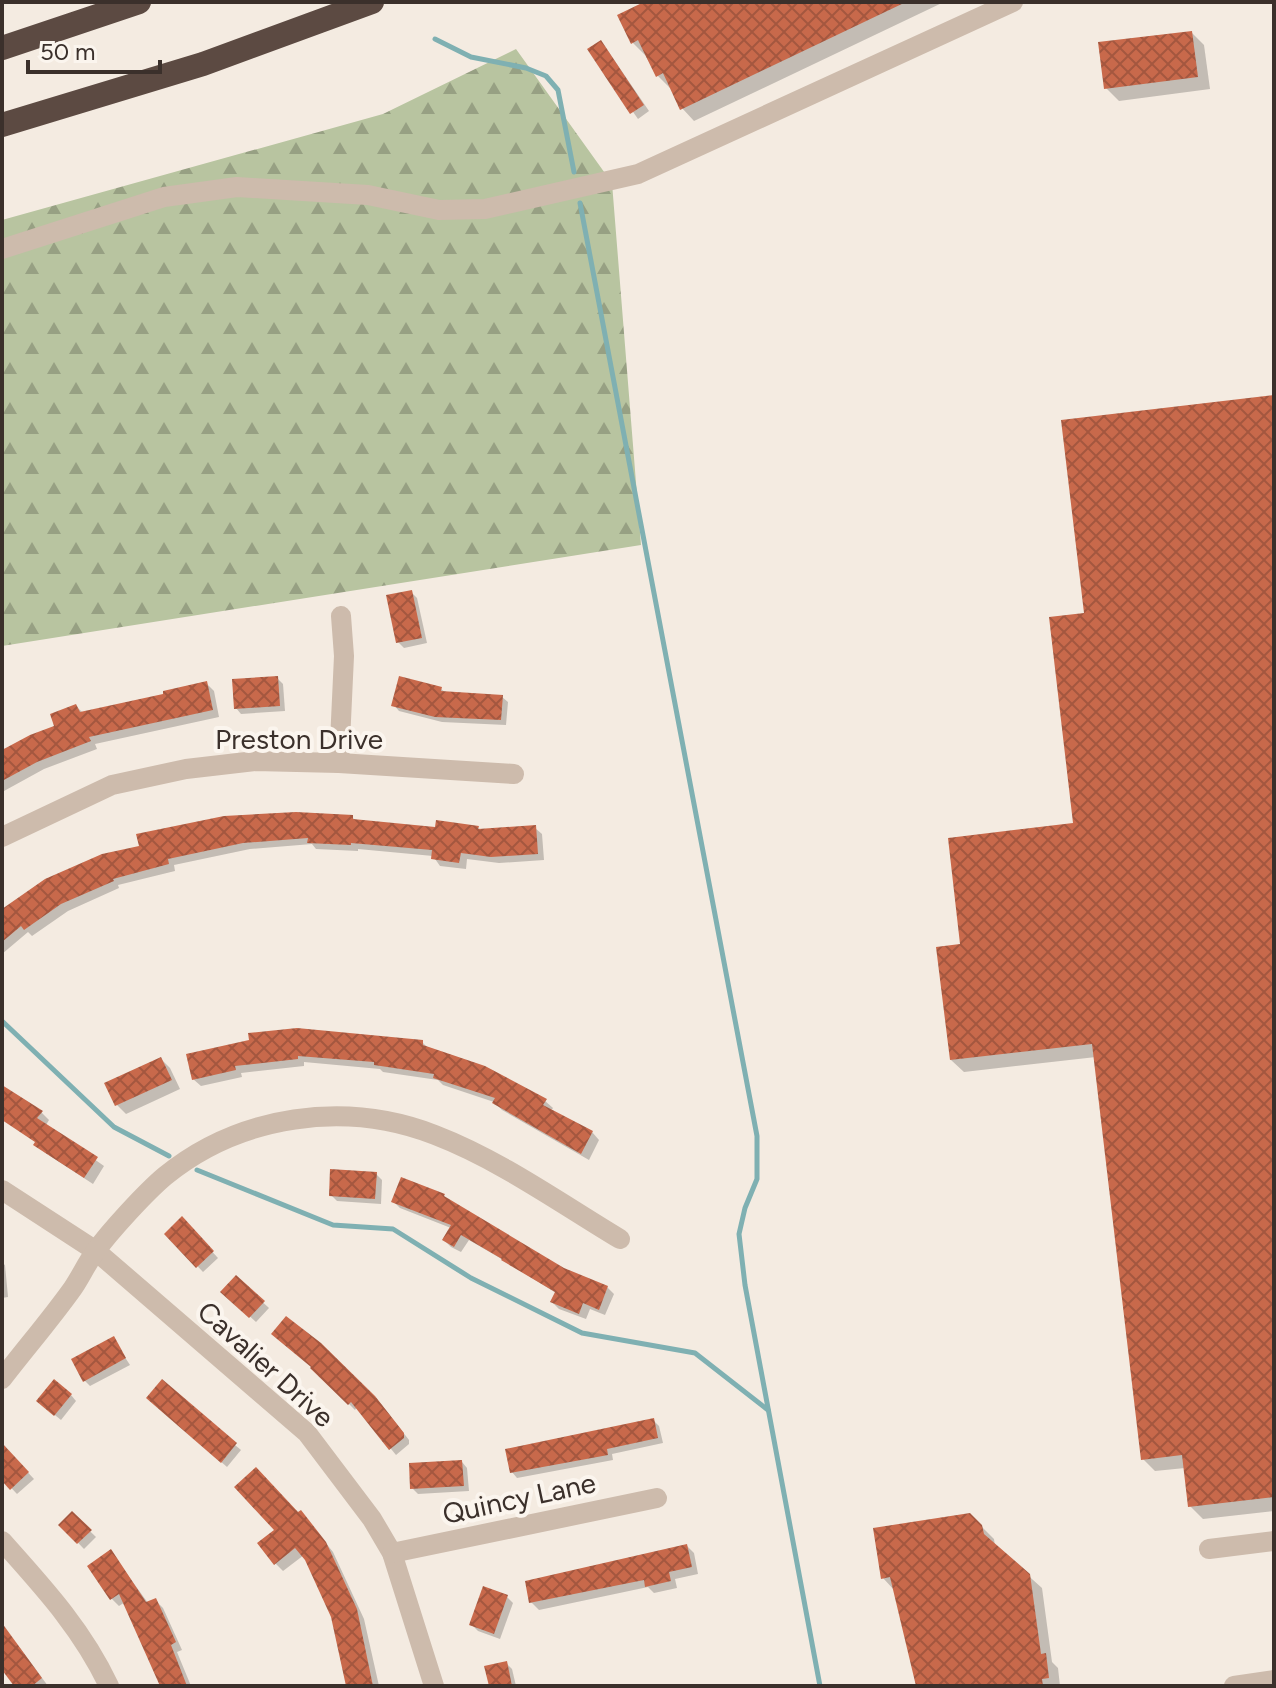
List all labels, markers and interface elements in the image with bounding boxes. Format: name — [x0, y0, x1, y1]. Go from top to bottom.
scale bar — [28, 24, 160, 74]
text: 50 m — [40, 37, 96, 66]
street label: Preston Drive — [215, 722, 383, 756]
street label: Cavalier Drive — [191, 1294, 341, 1434]
street label: Quincy Lane — [439, 1465, 599, 1531]

